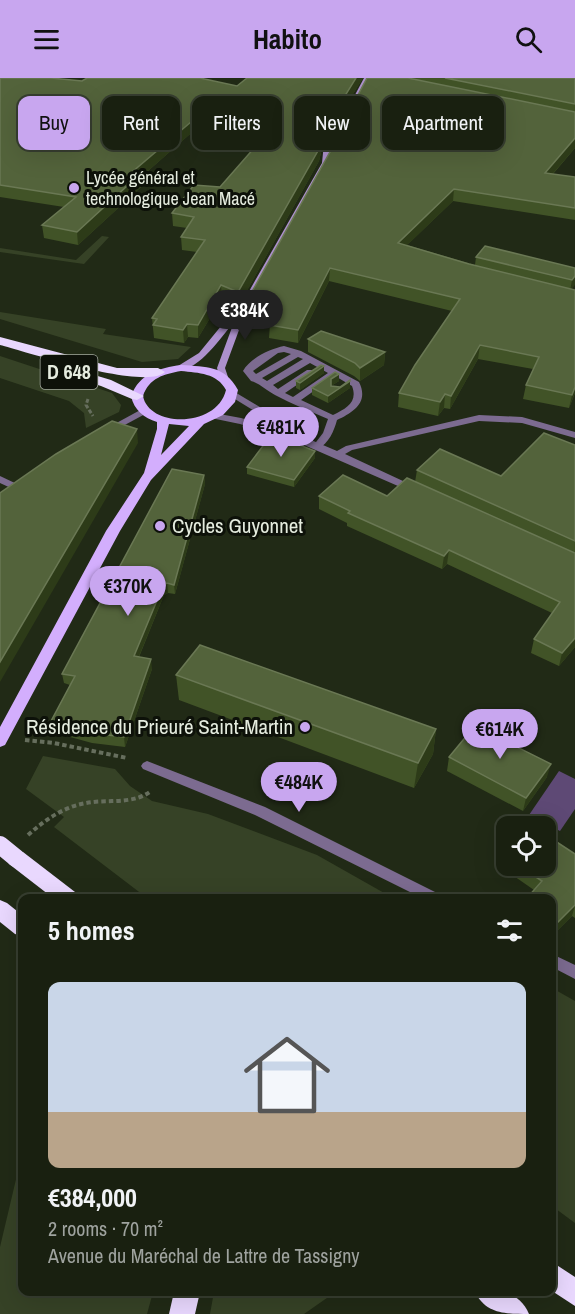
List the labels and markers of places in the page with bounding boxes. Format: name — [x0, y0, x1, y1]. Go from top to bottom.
place label: Lycée général et technologique Jean Macé — [86, 165, 255, 211]
marker: Lycée général et technologique Jean Macé — [67, 181, 81, 195]
pin: €384K — [203, 290, 287, 341]
pin: €481K — [239, 407, 323, 458]
place label: Cycles Guyonnet — [172, 511, 303, 540]
marker: Cycles Guyonnet — [153, 519, 167, 533]
pin: €370K — [86, 566, 170, 617]
pin: €614K — [458, 709, 542, 760]
place label: Résidence du Prieuré Saint-Martin — [26, 712, 293, 741]
marker: Résidence du Prieuré Saint-Martin — [298, 720, 312, 734]
pin: €484K — [257, 762, 341, 813]

